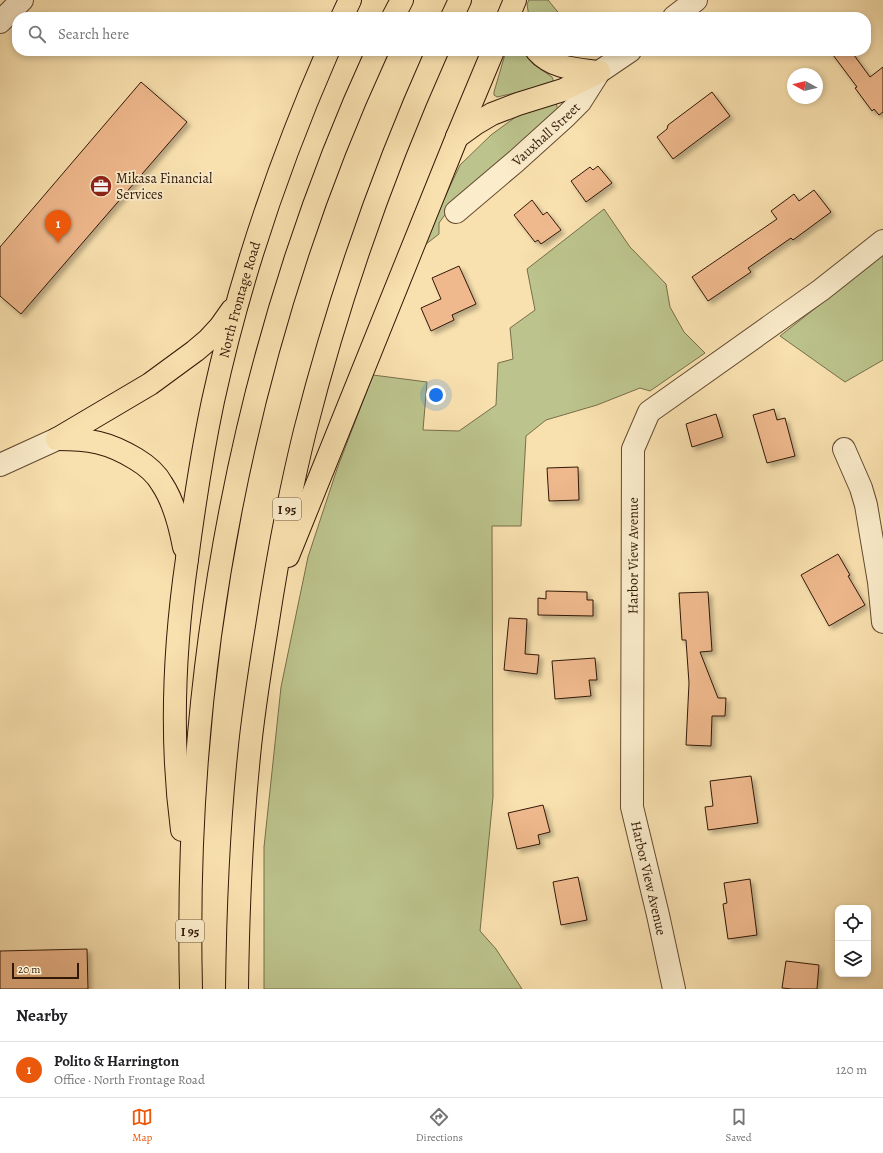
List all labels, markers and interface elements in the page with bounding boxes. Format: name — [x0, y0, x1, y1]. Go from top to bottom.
search box — [12, 12, 871, 56]
icon: search — [26, 23, 48, 45]
text: Search here — [58, 24, 129, 44]
north arrow — [787, 68, 823, 104]
street label: Vauxhall Street — [507, 98, 585, 171]
place label: Mikasa Financial Services — [116, 169, 213, 204]
office icon: Mikasa Financial Services — [88, 173, 114, 199]
pin: 1 — [45, 210, 71, 243]
street label: North Frontage Road — [214, 239, 265, 360]
your location — [426, 385, 446, 405]
street label: Harbor View Avenue — [624, 497, 643, 614]
road number: I 95 — [273, 498, 301, 520]
street label: Harbor View Avenue — [626, 819, 671, 937]
map controls — [835, 905, 871, 977]
button: locate — [835, 905, 871, 941]
road number: I 95 — [176, 920, 204, 942]
button: layers — [835, 941, 871, 977]
scale bar — [12, 961, 79, 980]
text: 20 m — [18, 962, 40, 977]
text: Nearby — [16, 1004, 67, 1027]
text: Polito & Harrington — [54, 1051, 179, 1071]
text: 1 — [27, 1061, 31, 1078]
text: 120 m — [836, 1061, 867, 1078]
text: Office · North Frontage Road — [54, 1071, 205, 1088]
tab: Map — [131, 1106, 153, 1145]
tab: Directions — [416, 1106, 463, 1145]
tab: Saved — [726, 1106, 752, 1145]

